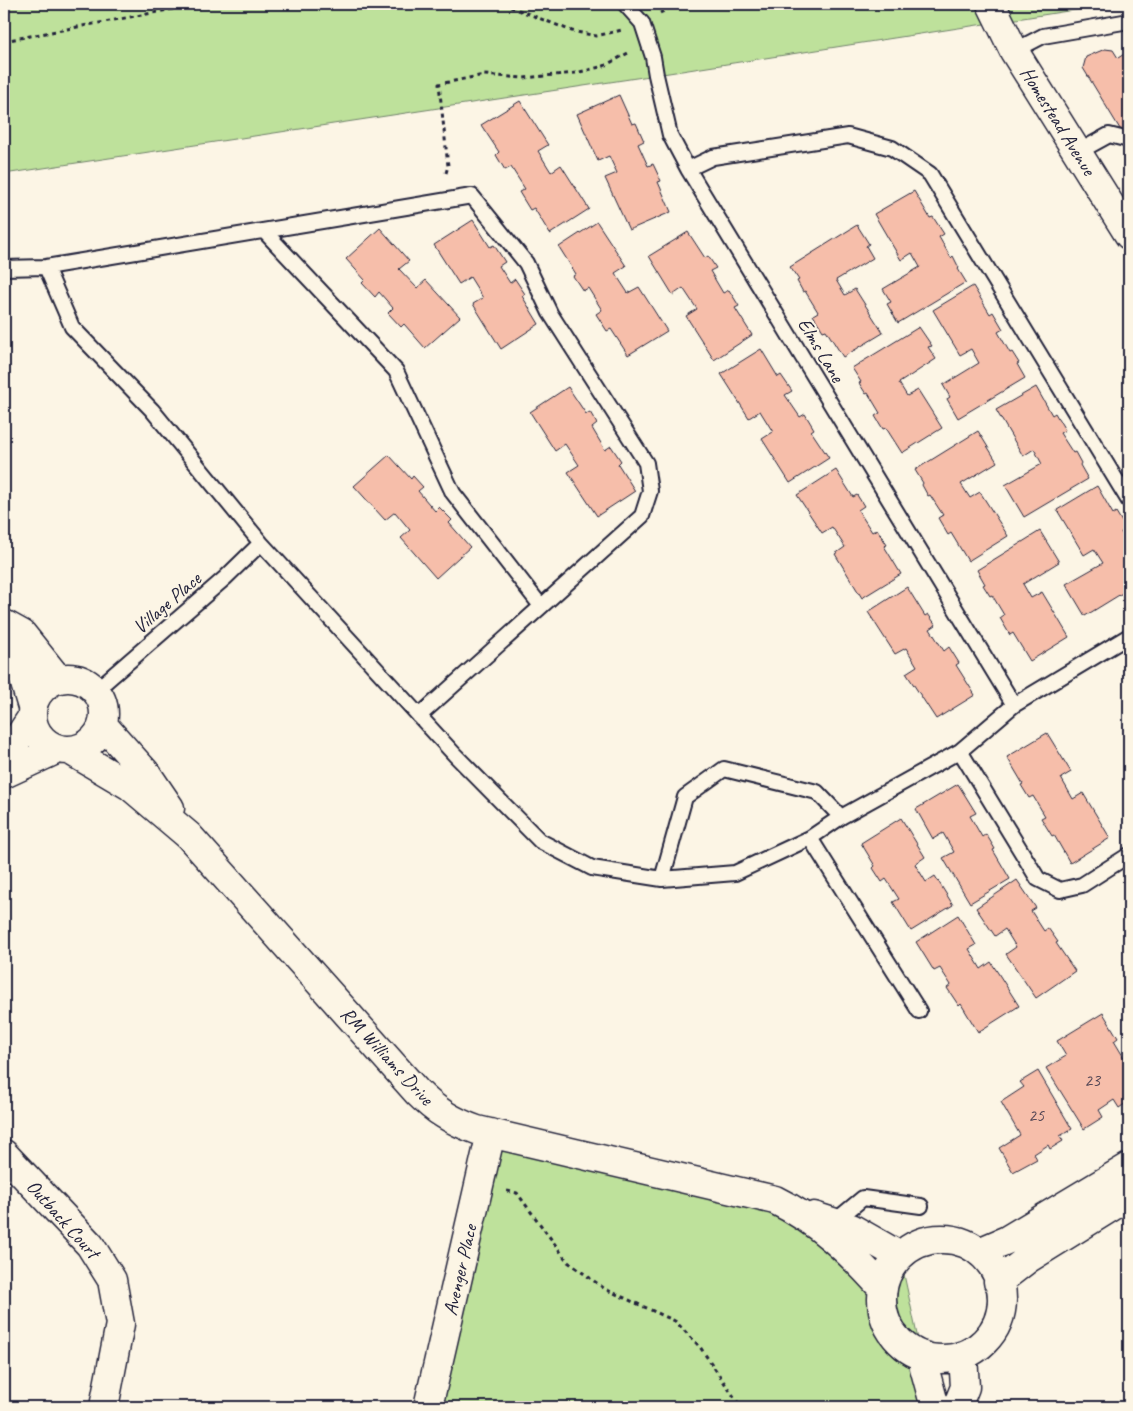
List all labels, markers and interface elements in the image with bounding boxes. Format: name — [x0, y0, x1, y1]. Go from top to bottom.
street label: Homestead Avenue — [1015, 62, 1102, 181]
street label: Elms Lane — [792, 313, 851, 388]
street label: Village Place — [128, 566, 207, 639]
street label: RM Williams Drive — [335, 1002, 440, 1111]
house number: 23 — [1084, 1069, 1102, 1091]
house number: 25 — [1028, 1104, 1045, 1126]
street label: Outback Court — [21, 1174, 107, 1266]
street label: Avenger Place — [437, 1221, 483, 1318]

